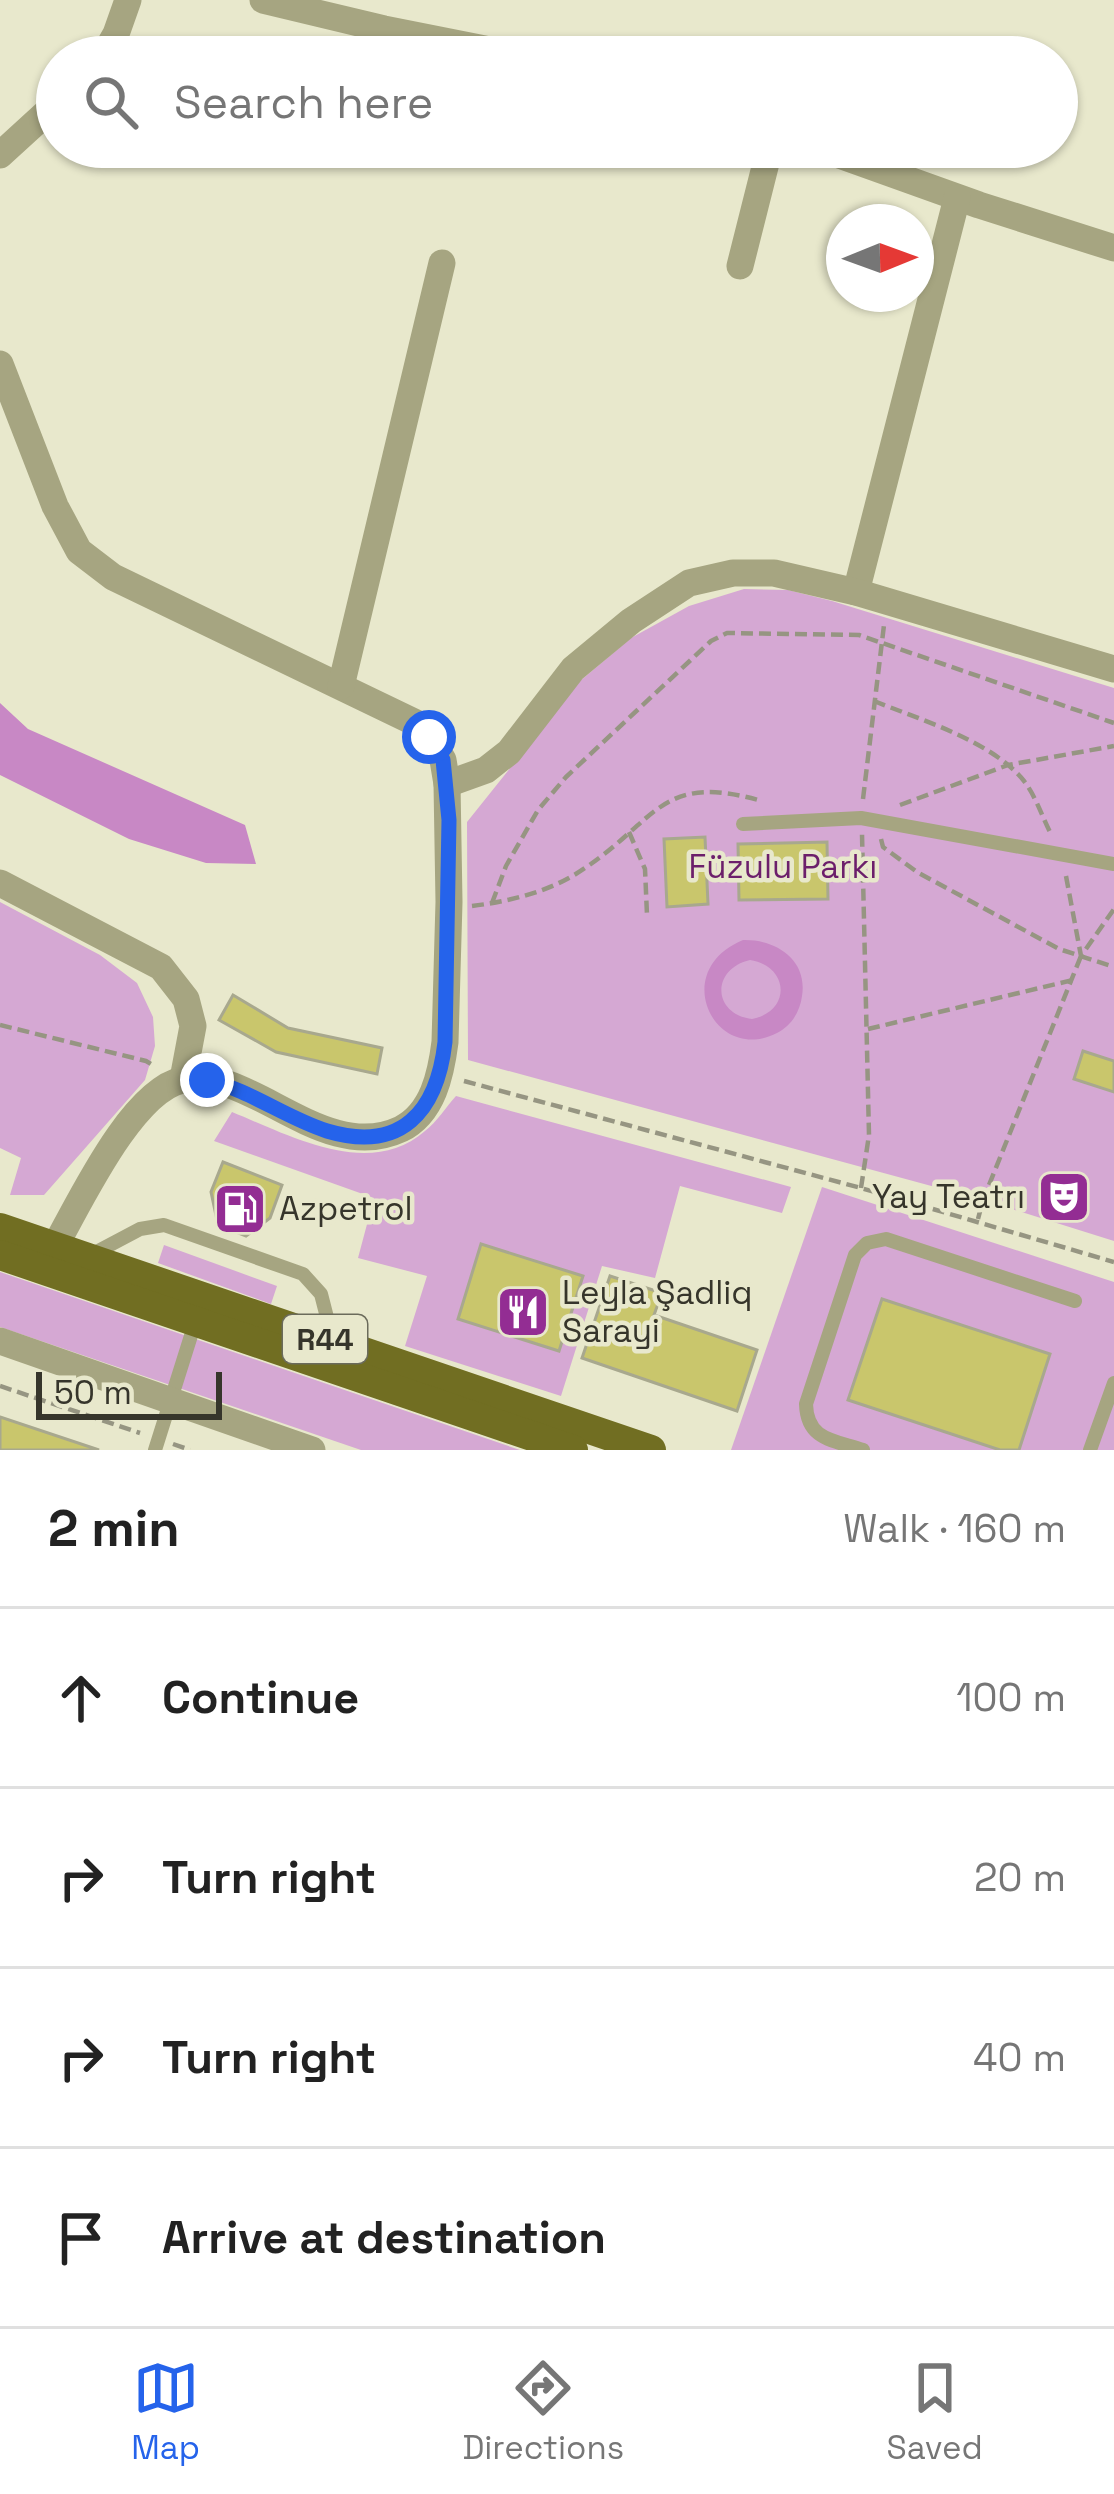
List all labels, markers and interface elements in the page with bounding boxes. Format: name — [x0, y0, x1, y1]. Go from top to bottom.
search box — [36, 36, 1078, 168]
icon: search — [78, 69, 144, 135]
text: Search here — [174, 74, 433, 131]
north arrow — [826, 204, 934, 312]
route start — [402, 710, 456, 764]
park label: Füzulu Parkı — [689, 846, 877, 888]
route end — [180, 1053, 234, 1107]
theatre icon: Yay Teatrı — [1036, 1169, 1092, 1225]
place label: Yay Teatrı — [872, 1176, 1025, 1218]
fuel station icon: Azpetrol — [212, 1181, 268, 1237]
place label: Azpetrol — [279, 1188, 413, 1230]
place label: Leyla Şadliq Sarayi — [562, 1272, 753, 1352]
restaurant icon: Leyla Şadliq Sarayi — [495, 1284, 551, 1340]
road number: R44 — [283, 1315, 367, 1363]
scale bar — [36, 1366, 222, 1419]
text: 50 m — [54, 1372, 132, 1414]
text: 2 min — [48, 1496, 180, 1561]
text: Walk · 160 m — [843, 1504, 1066, 1553]
icon: ahead — [48, 1665, 114, 1731]
text: Continue — [162, 1669, 359, 1726]
text: 100 m — [956, 1673, 1066, 1722]
icon: right — [48, 1845, 114, 1911]
text: Turn right — [162, 1849, 376, 1906]
text: 20 m — [974, 1853, 1066, 1902]
icon: right — [48, 2025, 114, 2091]
text: Turn right — [162, 2029, 376, 2086]
text: 40 m — [973, 2033, 1066, 2082]
icon: arrive — [48, 2205, 114, 2271]
text: Arrive at destination — [162, 2209, 606, 2266]
tab: Map — [131, 2355, 200, 2469]
tab: Directions — [462, 2355, 624, 2469]
tab: Saved — [887, 2355, 983, 2469]

